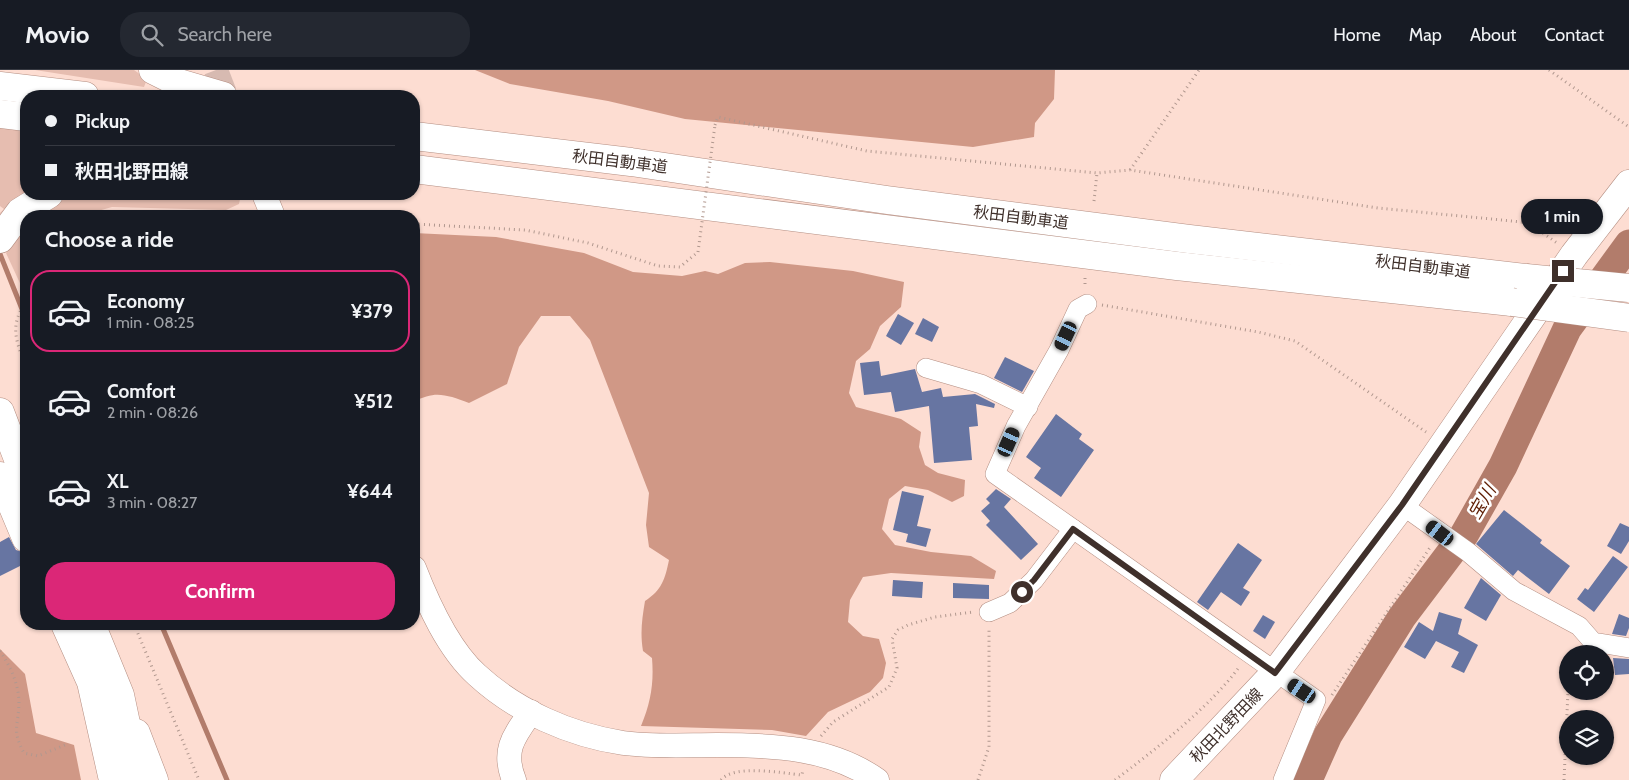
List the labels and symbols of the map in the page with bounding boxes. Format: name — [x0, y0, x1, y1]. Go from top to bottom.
street label: 秋田自動車道 — [571, 146, 669, 177]
callout: 1 min — [1522, 198, 1604, 234]
street label: 秋田自動車道 — [972, 202, 1070, 233]
street label: 秋田自動車道 — [1374, 251, 1472, 282]
route end — [1552, 260, 1574, 282]
car — [1052, 319, 1079, 353]
car — [996, 425, 1021, 459]
water label: 宝川 — [1463, 479, 1502, 523]
car — [1423, 518, 1456, 548]
route start — [1011, 581, 1033, 603]
car — [1285, 676, 1318, 706]
street label: 秋田北野田線 — [1186, 684, 1267, 766]

